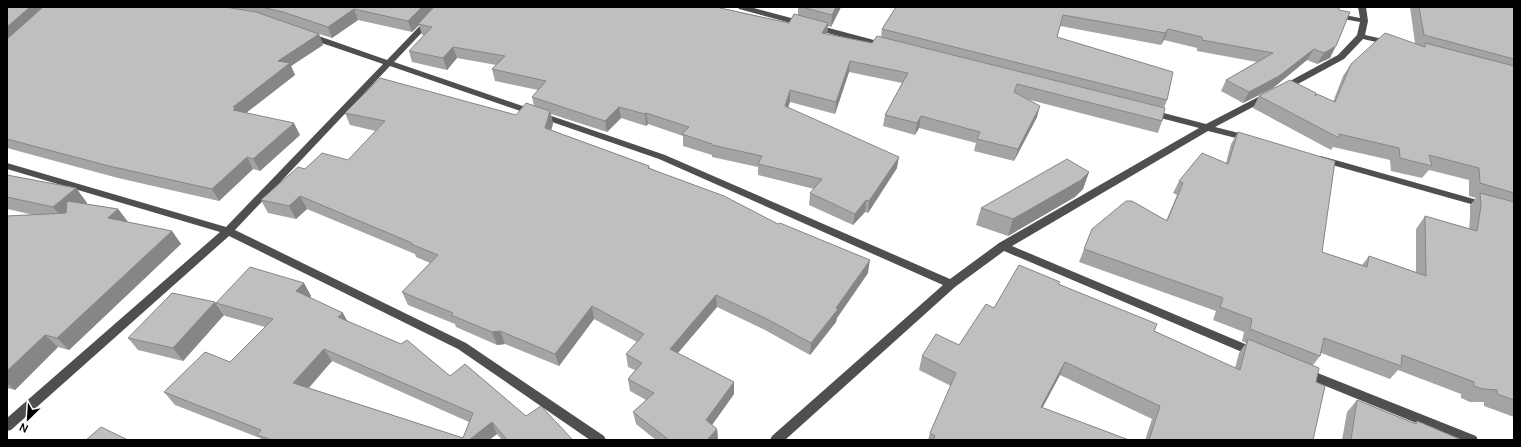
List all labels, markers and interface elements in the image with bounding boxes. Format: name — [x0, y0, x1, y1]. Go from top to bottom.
north arrow — [8, 399, 48, 439]
text: N — [17, 420, 30, 437]

